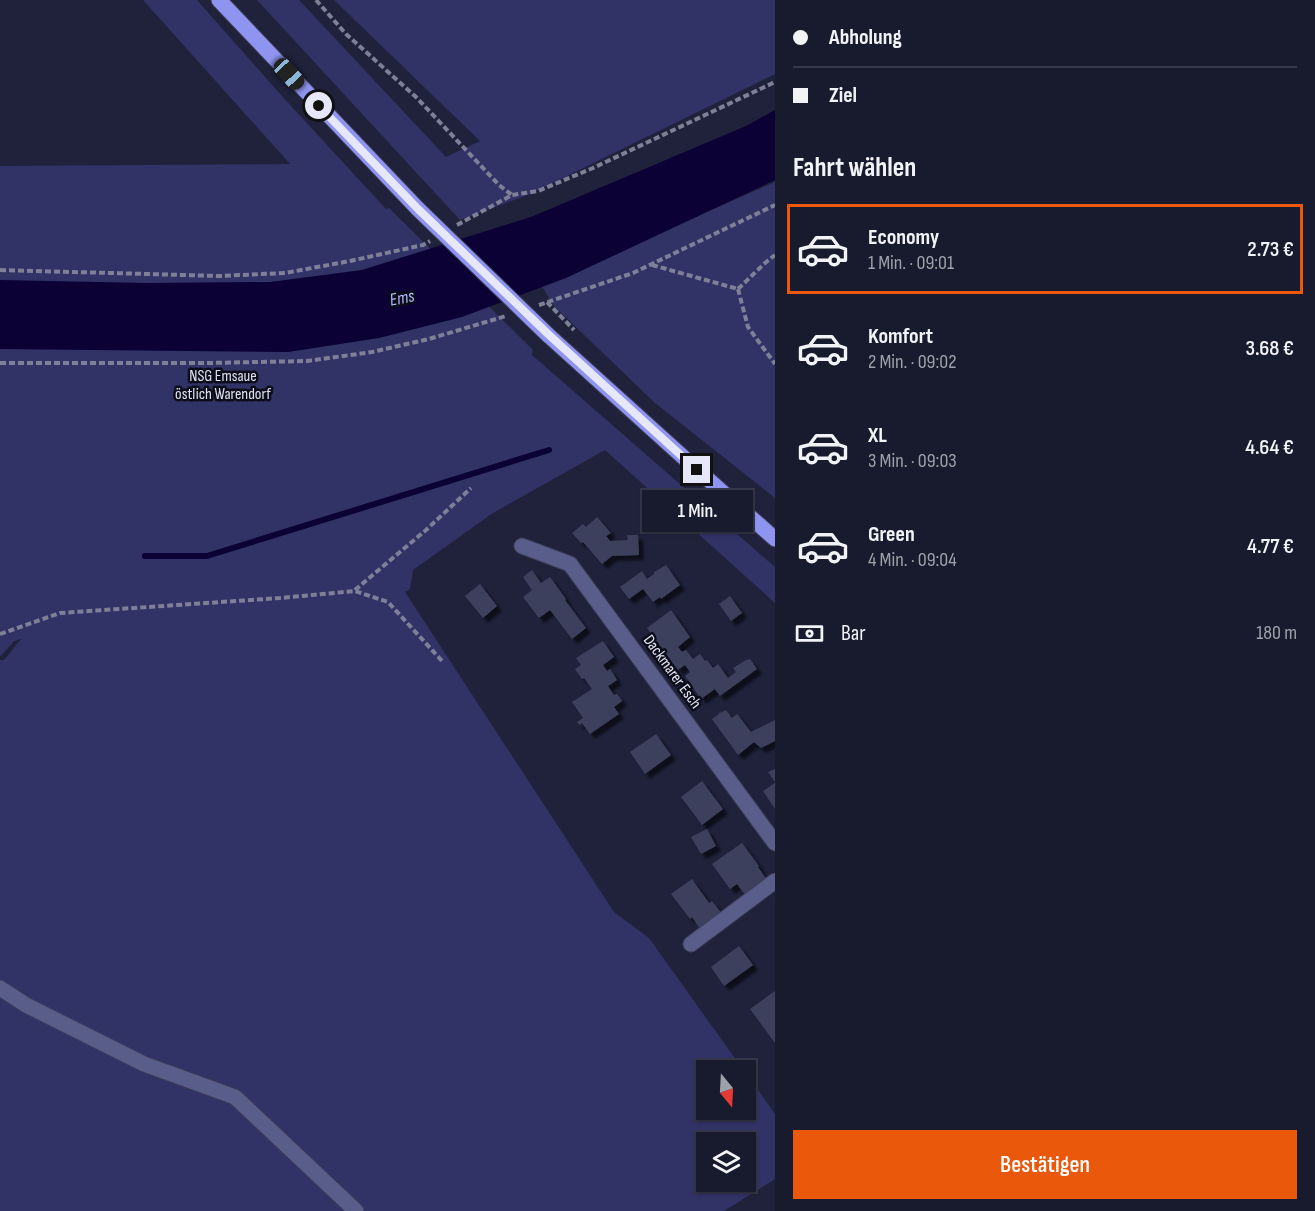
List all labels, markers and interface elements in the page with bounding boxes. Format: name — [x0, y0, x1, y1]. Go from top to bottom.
text: Abholung — [829, 24, 902, 51]
car — [270, 55, 308, 93]
text: Ziel — [829, 82, 857, 109]
route start — [305, 92, 332, 119]
text: Fahrt wählen — [793, 152, 916, 184]
icon: car — [796, 222, 850, 276]
text: Economy — [868, 224, 939, 251]
text: 2.73 € — [1247, 236, 1294, 263]
text: 1 Min. · 09:01 — [868, 251, 954, 275]
water label: Ems — [388, 285, 417, 311]
icon: car — [796, 321, 850, 375]
text: Komfort — [868, 323, 933, 350]
text: 3.68 € — [1246, 335, 1294, 362]
text: 2 Min. · 09:02 — [868, 350, 956, 374]
park label: NSG Emsaue östlich Warendorf — [175, 367, 271, 404]
icon: car — [796, 420, 850, 474]
text: XL — [868, 422, 887, 449]
text: 4.64 € — [1245, 434, 1294, 461]
text: 3 Min. · 09:03 — [868, 449, 957, 473]
route end — [683, 456, 710, 483]
callout: 1 Min. — [642, 491, 752, 533]
text: 1 Min. — [678, 499, 717, 523]
icon: car — [796, 519, 850, 573]
text: Green — [868, 521, 915, 548]
text: 4.77 € — [1247, 533, 1294, 560]
text: 4 Min. · 09:04 — [868, 548, 957, 572]
icon: cash — [793, 617, 826, 650]
text: Bar — [841, 620, 866, 647]
text: 180 m — [1256, 621, 1297, 645]
street label: Dackmarer Esch — [639, 631, 705, 713]
north arrow — [696, 1060, 756, 1120]
map controls — [696, 1060, 756, 1192]
button: Bestätigen — [793, 1130, 1297, 1199]
button: layers — [696, 1132, 756, 1192]

